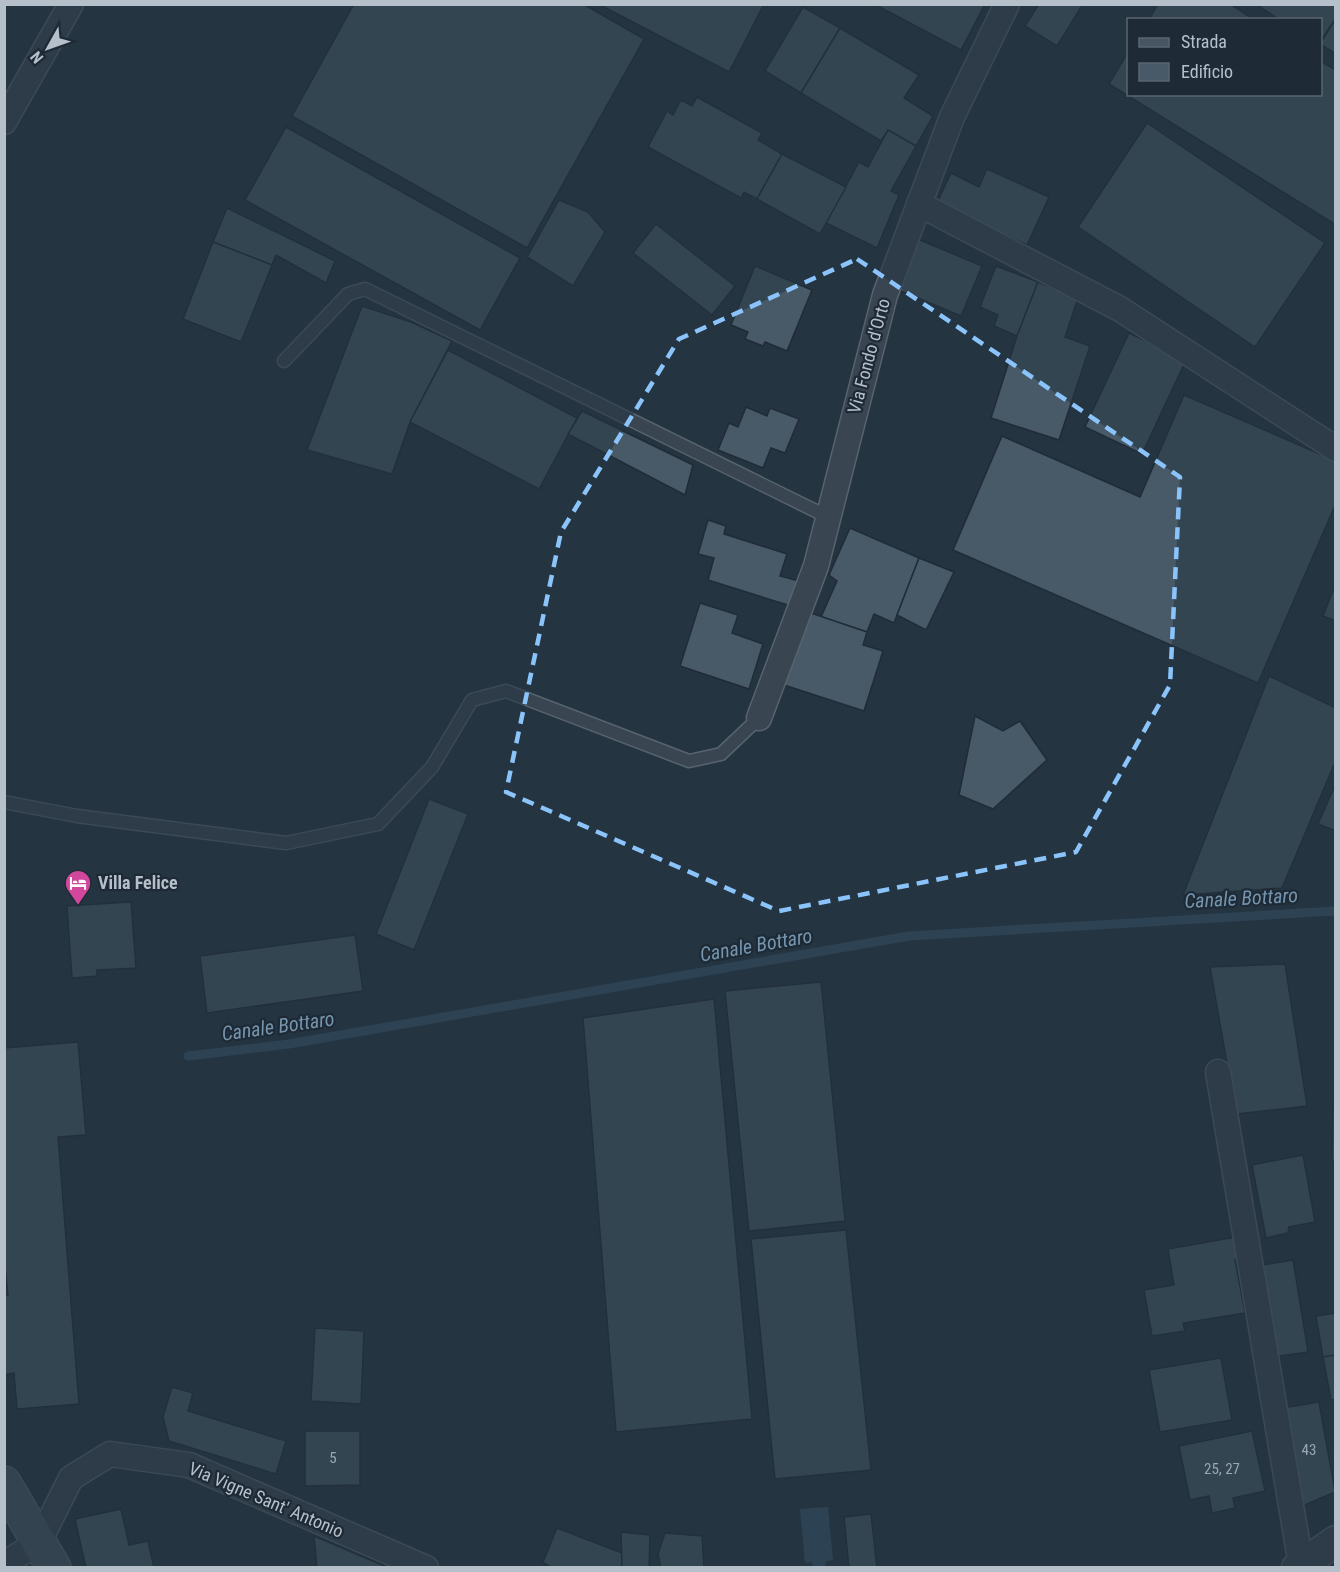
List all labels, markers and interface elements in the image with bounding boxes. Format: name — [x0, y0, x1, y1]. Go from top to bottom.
north arrow — [18, 18, 78, 78]
legend — [1127, 18, 1322, 96]
text: Strada — [1181, 31, 1227, 52]
text: N — [26, 47, 47, 67]
text: Edificio — [1181, 61, 1233, 82]
street label: Via Fondo d'Orto — [843, 296, 894, 416]
hotel icon: Villa Felice — [63, 868, 93, 906]
place label: Villa Felice — [98, 872, 178, 893]
water label: Canale Bottaro — [1184, 883, 1298, 913]
water label: Canale Bottaro — [698, 923, 814, 967]
water label: Canale Bottaro — [220, 1006, 336, 1046]
house number: 43 — [1302, 1441, 1316, 1459]
house number: 5 — [329, 1449, 337, 1467]
street label: Via Vigne Sant' Antonio — [186, 1457, 347, 1542]
house number: 25, 27 — [1204, 1460, 1240, 1478]

